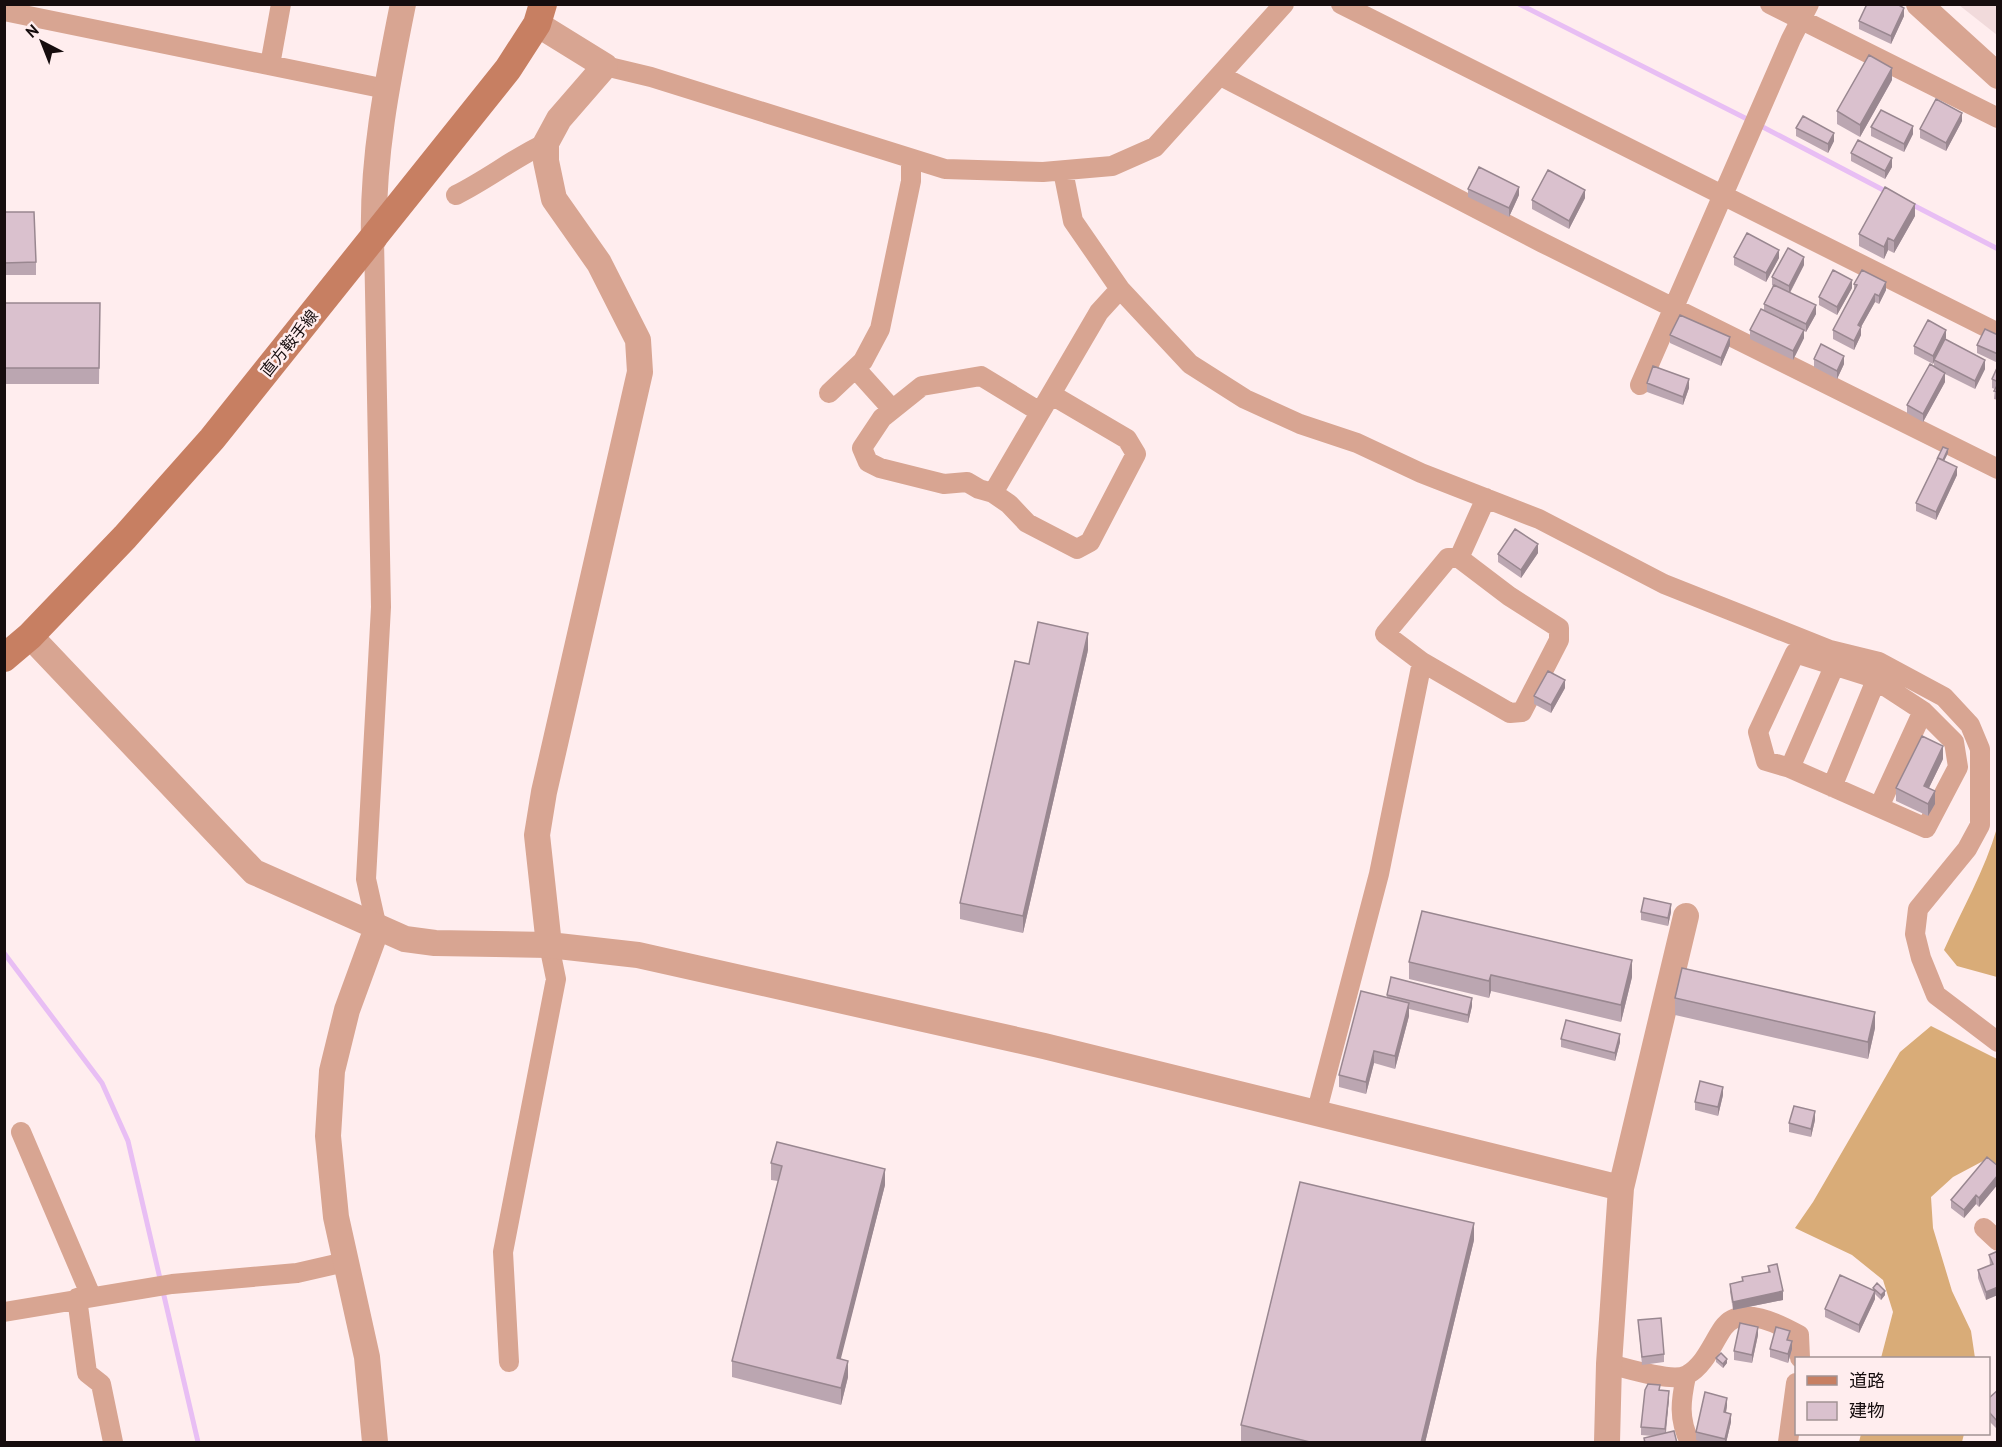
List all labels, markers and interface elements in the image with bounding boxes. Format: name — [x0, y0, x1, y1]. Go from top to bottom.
north arrow — [12, 12, 72, 72]
text: N — [21, 20, 43, 42]
street label: 直方鞍手線 — [256, 306, 322, 380]
legend — [1795, 1357, 1990, 1435]
text: 道路 — [1849, 1369, 1885, 1392]
text: 建物 — [1849, 1399, 1885, 1422]

